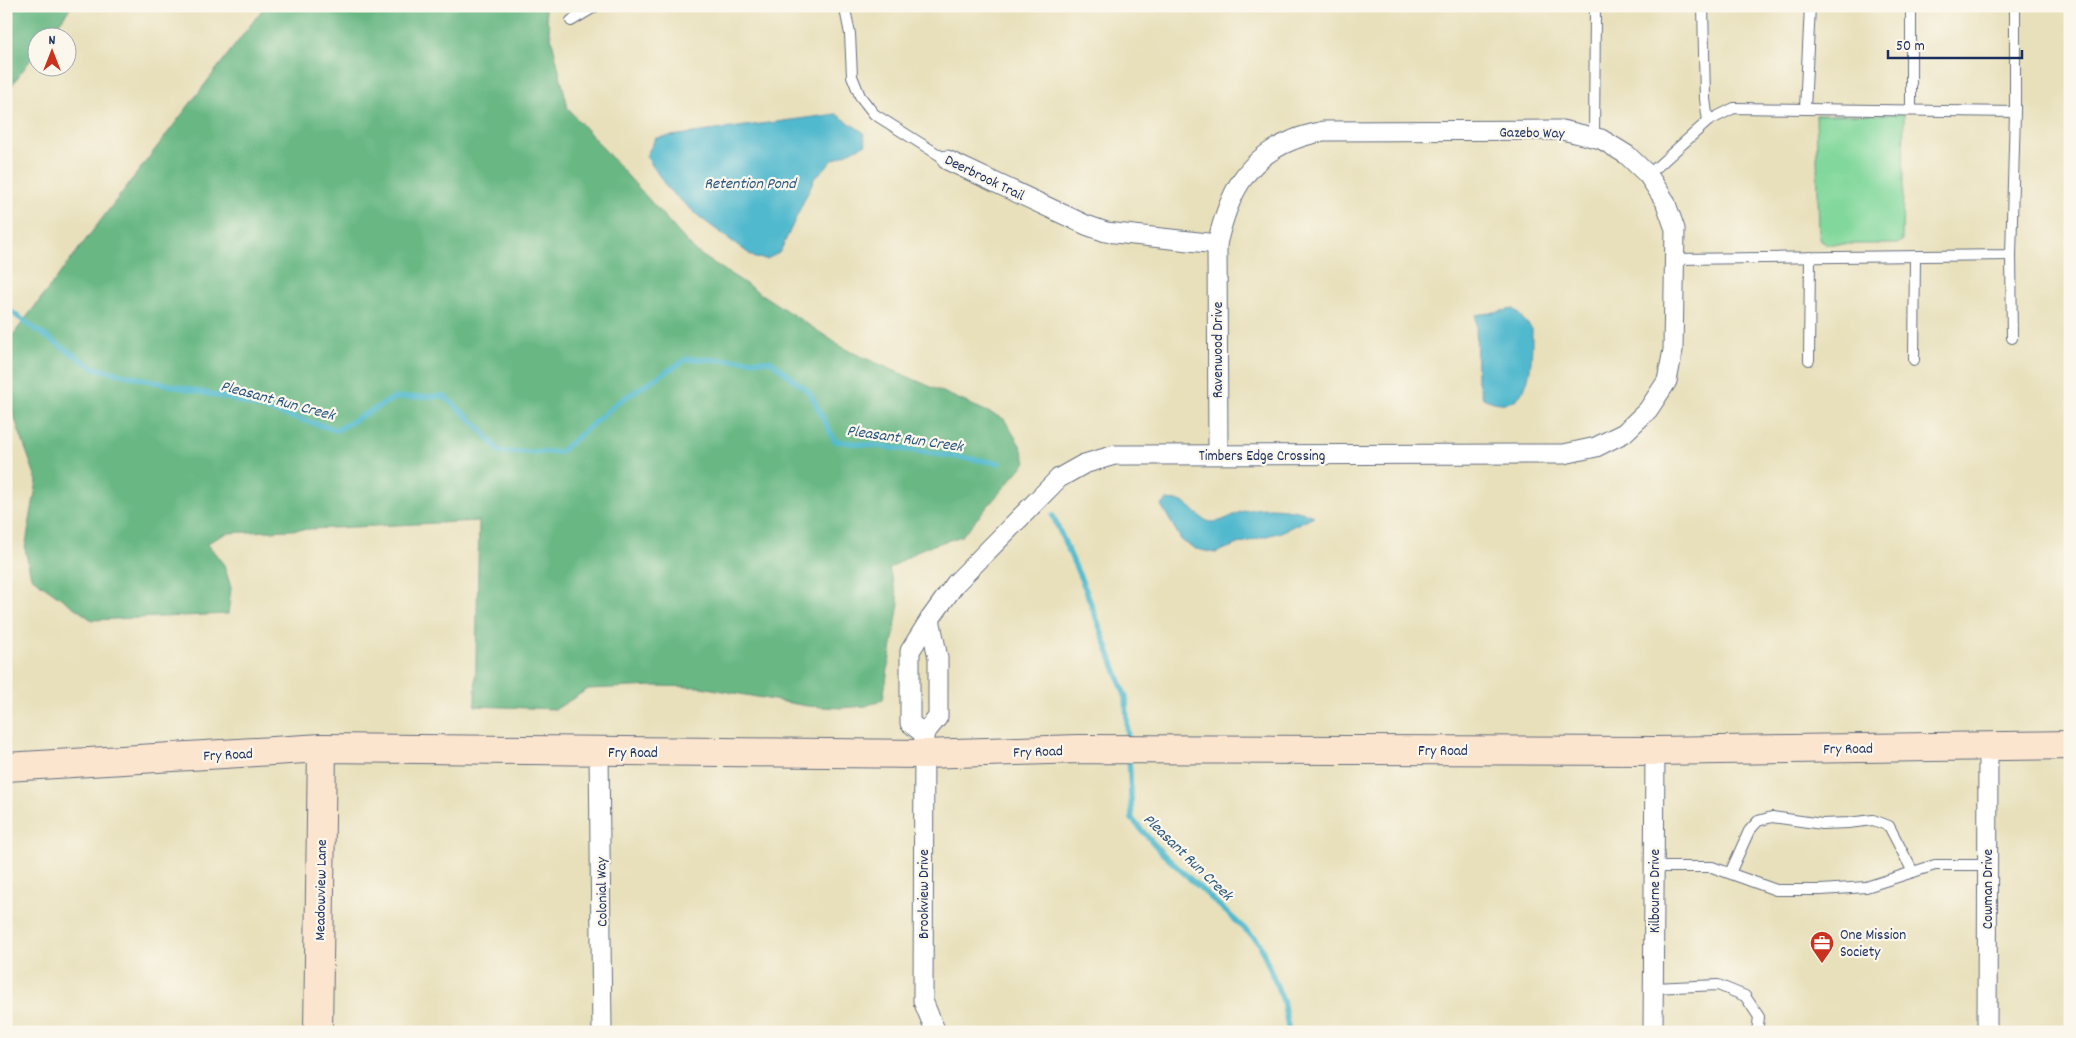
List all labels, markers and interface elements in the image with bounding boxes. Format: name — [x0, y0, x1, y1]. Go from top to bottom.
north arrow — [28, 28, 78, 78]
scale bar — [1888, 28, 2022, 60]
text: N — [49, 31, 56, 51]
text: 50 m — [1896, 36, 1925, 58]
street label: Gazebo Way — [1499, 122, 1566, 146]
street label: Deerbrook Trail — [940, 150, 1028, 208]
water label: Retention Pond — [704, 173, 798, 196]
street label: Ravenwood Drive — [1208, 301, 1230, 398]
water label: Pleasant Run Creek — [218, 375, 338, 428]
water label: Pleasant Run Creek — [845, 420, 966, 459]
street label: Timbers Edge Crossing — [1199, 446, 1325, 468]
street label: Fry Road — [1823, 739, 1873, 761]
street label: Fry Road — [1013, 741, 1063, 765]
street label: Fry Road — [1418, 741, 1468, 763]
street label: Fry Road — [608, 743, 658, 765]
street label: Fry Road — [203, 744, 254, 768]
water label: Pleasant Run Creek — [1137, 809, 1238, 908]
street label: Meadowview Lane — [310, 839, 334, 941]
street label: Kilbourne Drive — [1645, 848, 1667, 933]
street label: Cowman Drive — [1978, 848, 2000, 929]
street label: Brookview Drive — [914, 849, 936, 939]
street label: Colonial Way — [591, 856, 615, 927]
place label: One Mission Society — [1840, 925, 1906, 964]
office icon: One Mission Society — [1809, 930, 1835, 964]

